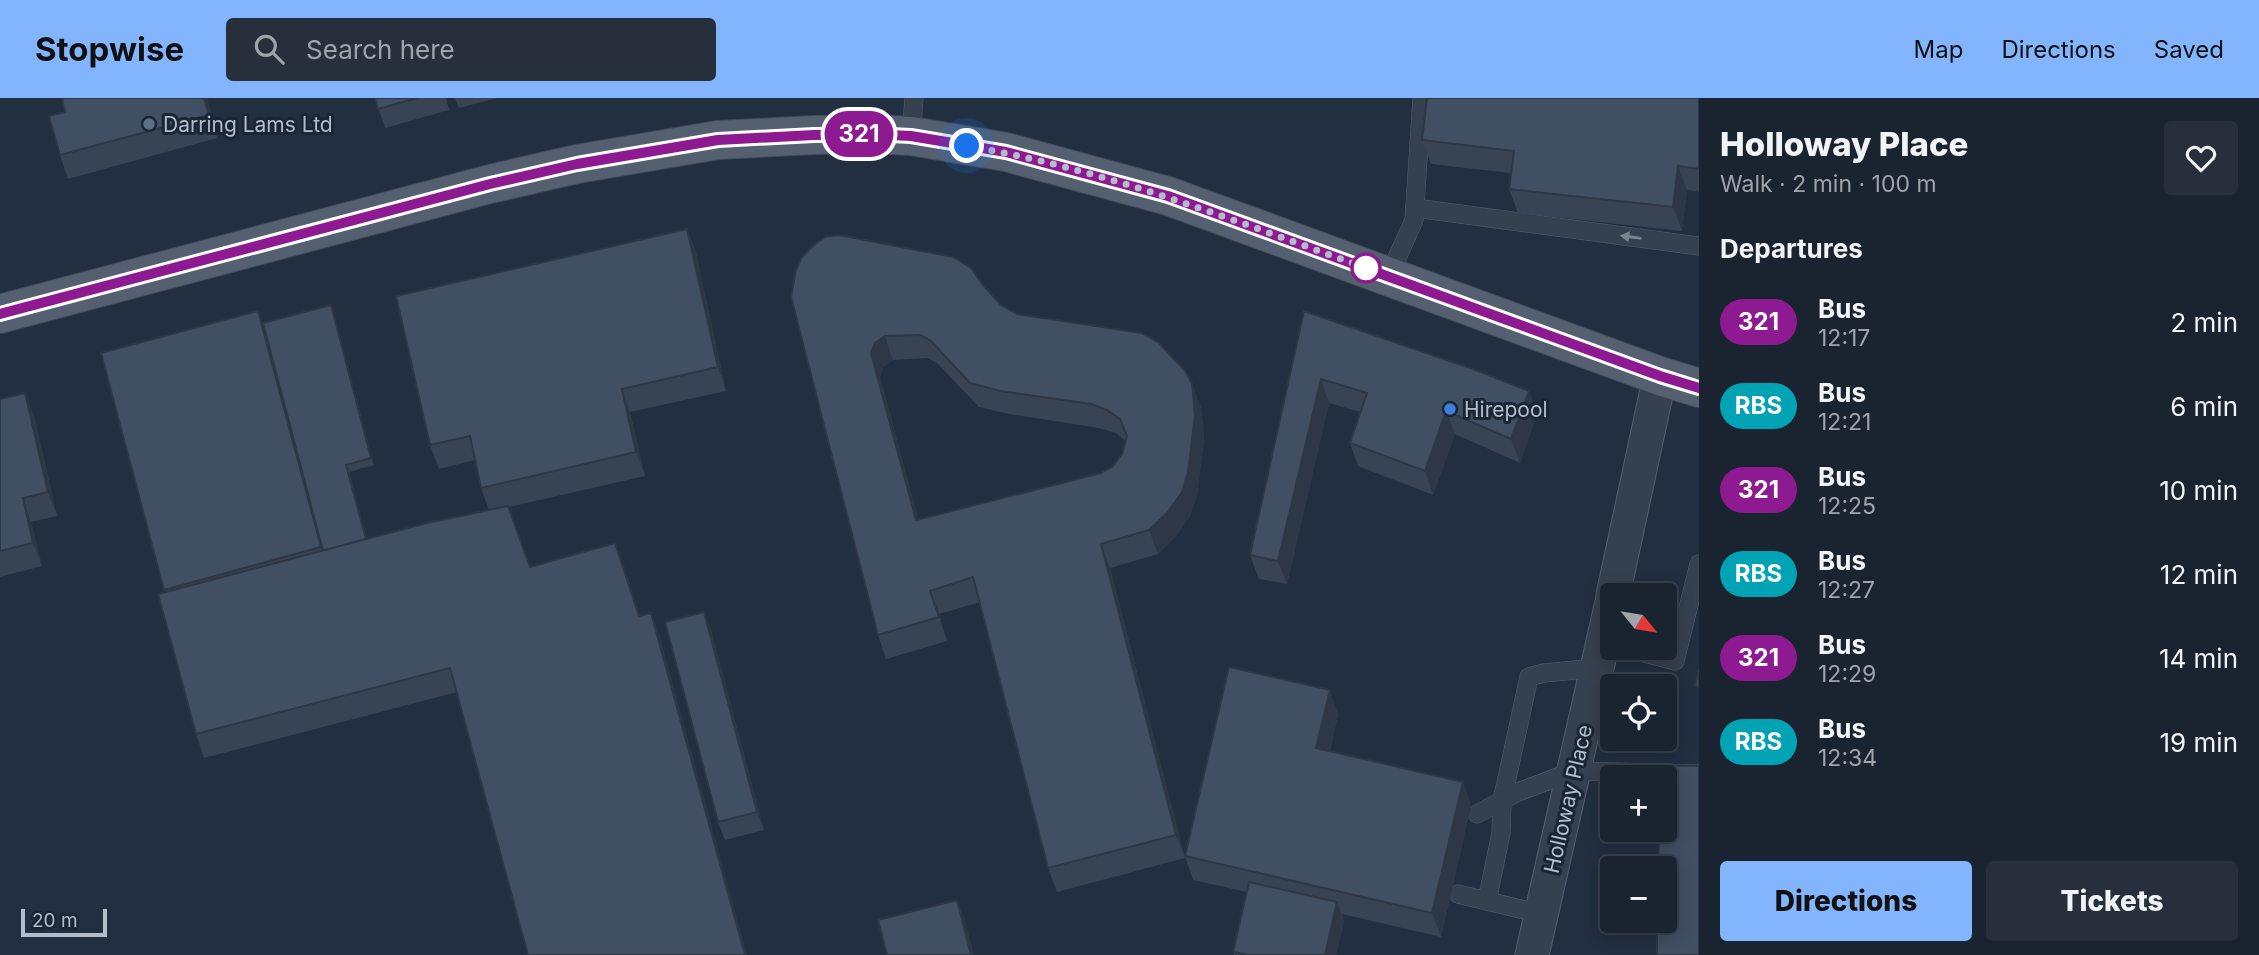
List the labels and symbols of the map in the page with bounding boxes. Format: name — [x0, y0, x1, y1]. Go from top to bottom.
line badge: 321 — [819, 111, 899, 157]
place label: Darring Lams Ltd — [163, 112, 333, 137]
marker: Darring Lams Ltd — [141, 116, 157, 132]
your location — [949, 128, 984, 163]
one-way arrow — [1620, 232, 1642, 243]
unlabelled marker — [1351, 253, 1381, 283]
place label: Hirepool — [1464, 397, 1548, 422]
marker: Hirepool — [1442, 401, 1458, 417]
north arrow — [1600, 583, 1676, 660]
street label: Holloway Place — [1539, 722, 1597, 876]
scale bar — [21, 906, 107, 938]

